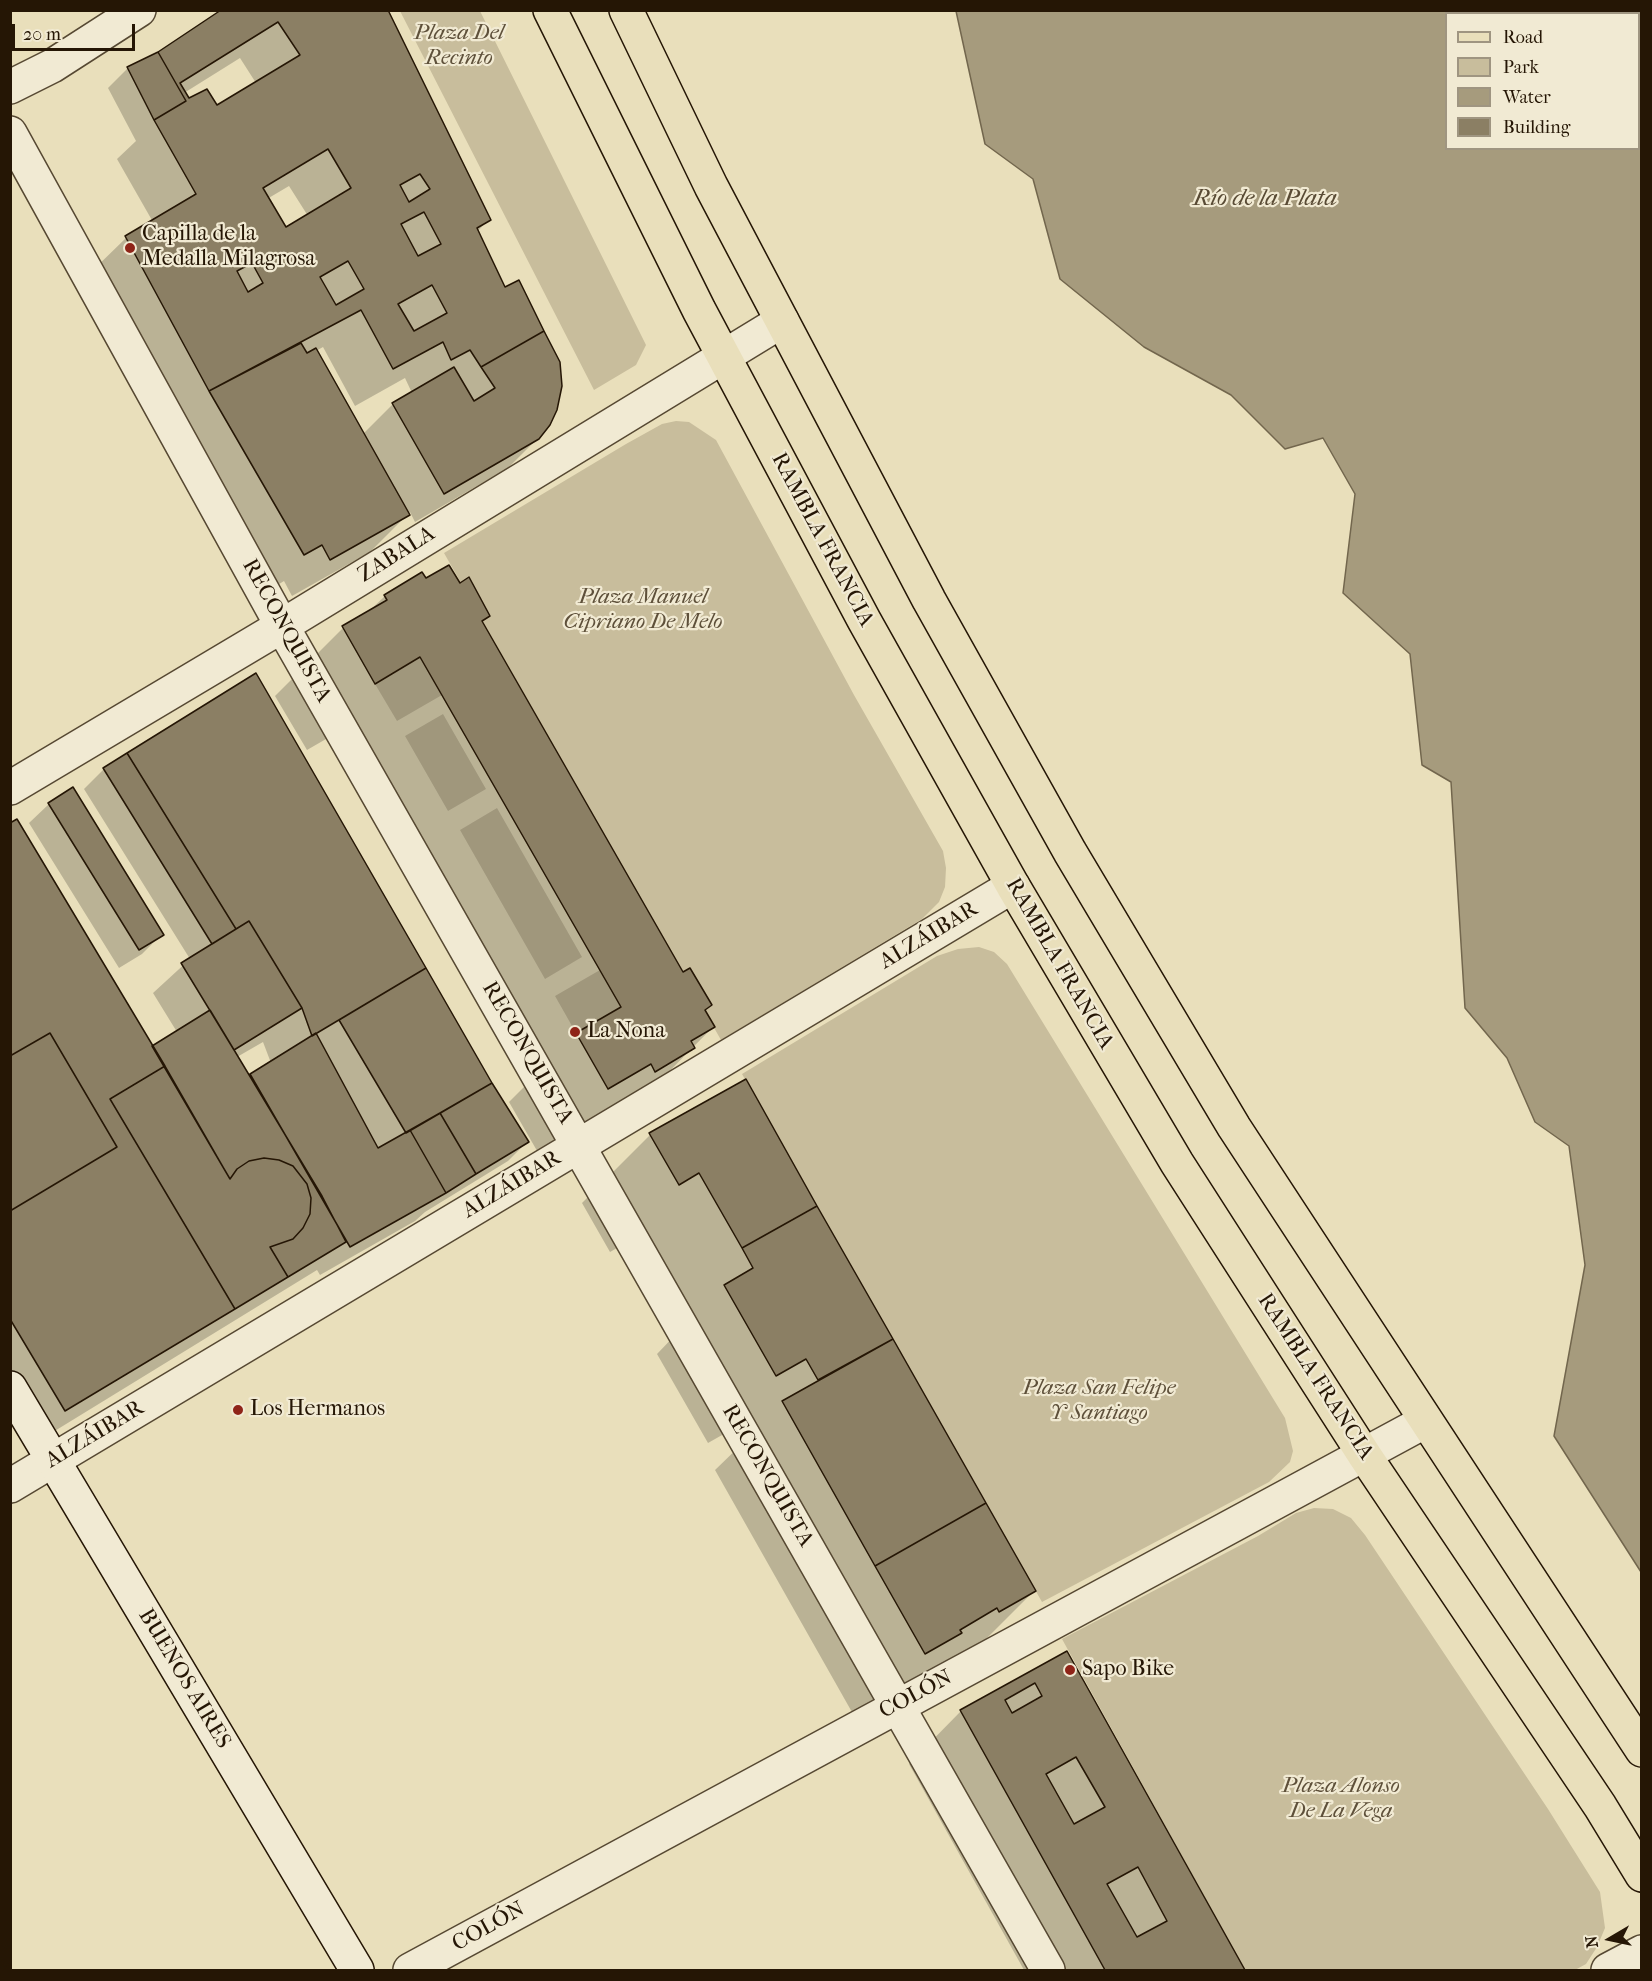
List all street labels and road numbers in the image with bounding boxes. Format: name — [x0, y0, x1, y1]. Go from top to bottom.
street label: RAMBLA FRANCIA — [765, 448, 879, 632]
street label: ZABALA — [354, 521, 440, 589]
street label: RECONQUISTA — [236, 555, 336, 707]
street label: RAMBLA FRANCIA — [999, 874, 1119, 1054]
street label: ALZÁIBAR — [875, 896, 983, 976]
street label: RECONQUISTA — [476, 977, 578, 1129]
street label: ALZÁIBAR — [458, 1145, 566, 1225]
street label: RAMBLA FRANCIA — [1251, 1289, 1379, 1465]
street label: ALZÁIBAR — [41, 1395, 149, 1475]
street label: RECONQUISTA — [716, 1400, 818, 1552]
street label: BUENOS AIRES — [132, 1604, 236, 1754]
street label: COLÓN — [875, 1665, 957, 1725]
street label: COLÓN — [448, 1896, 530, 1958]

